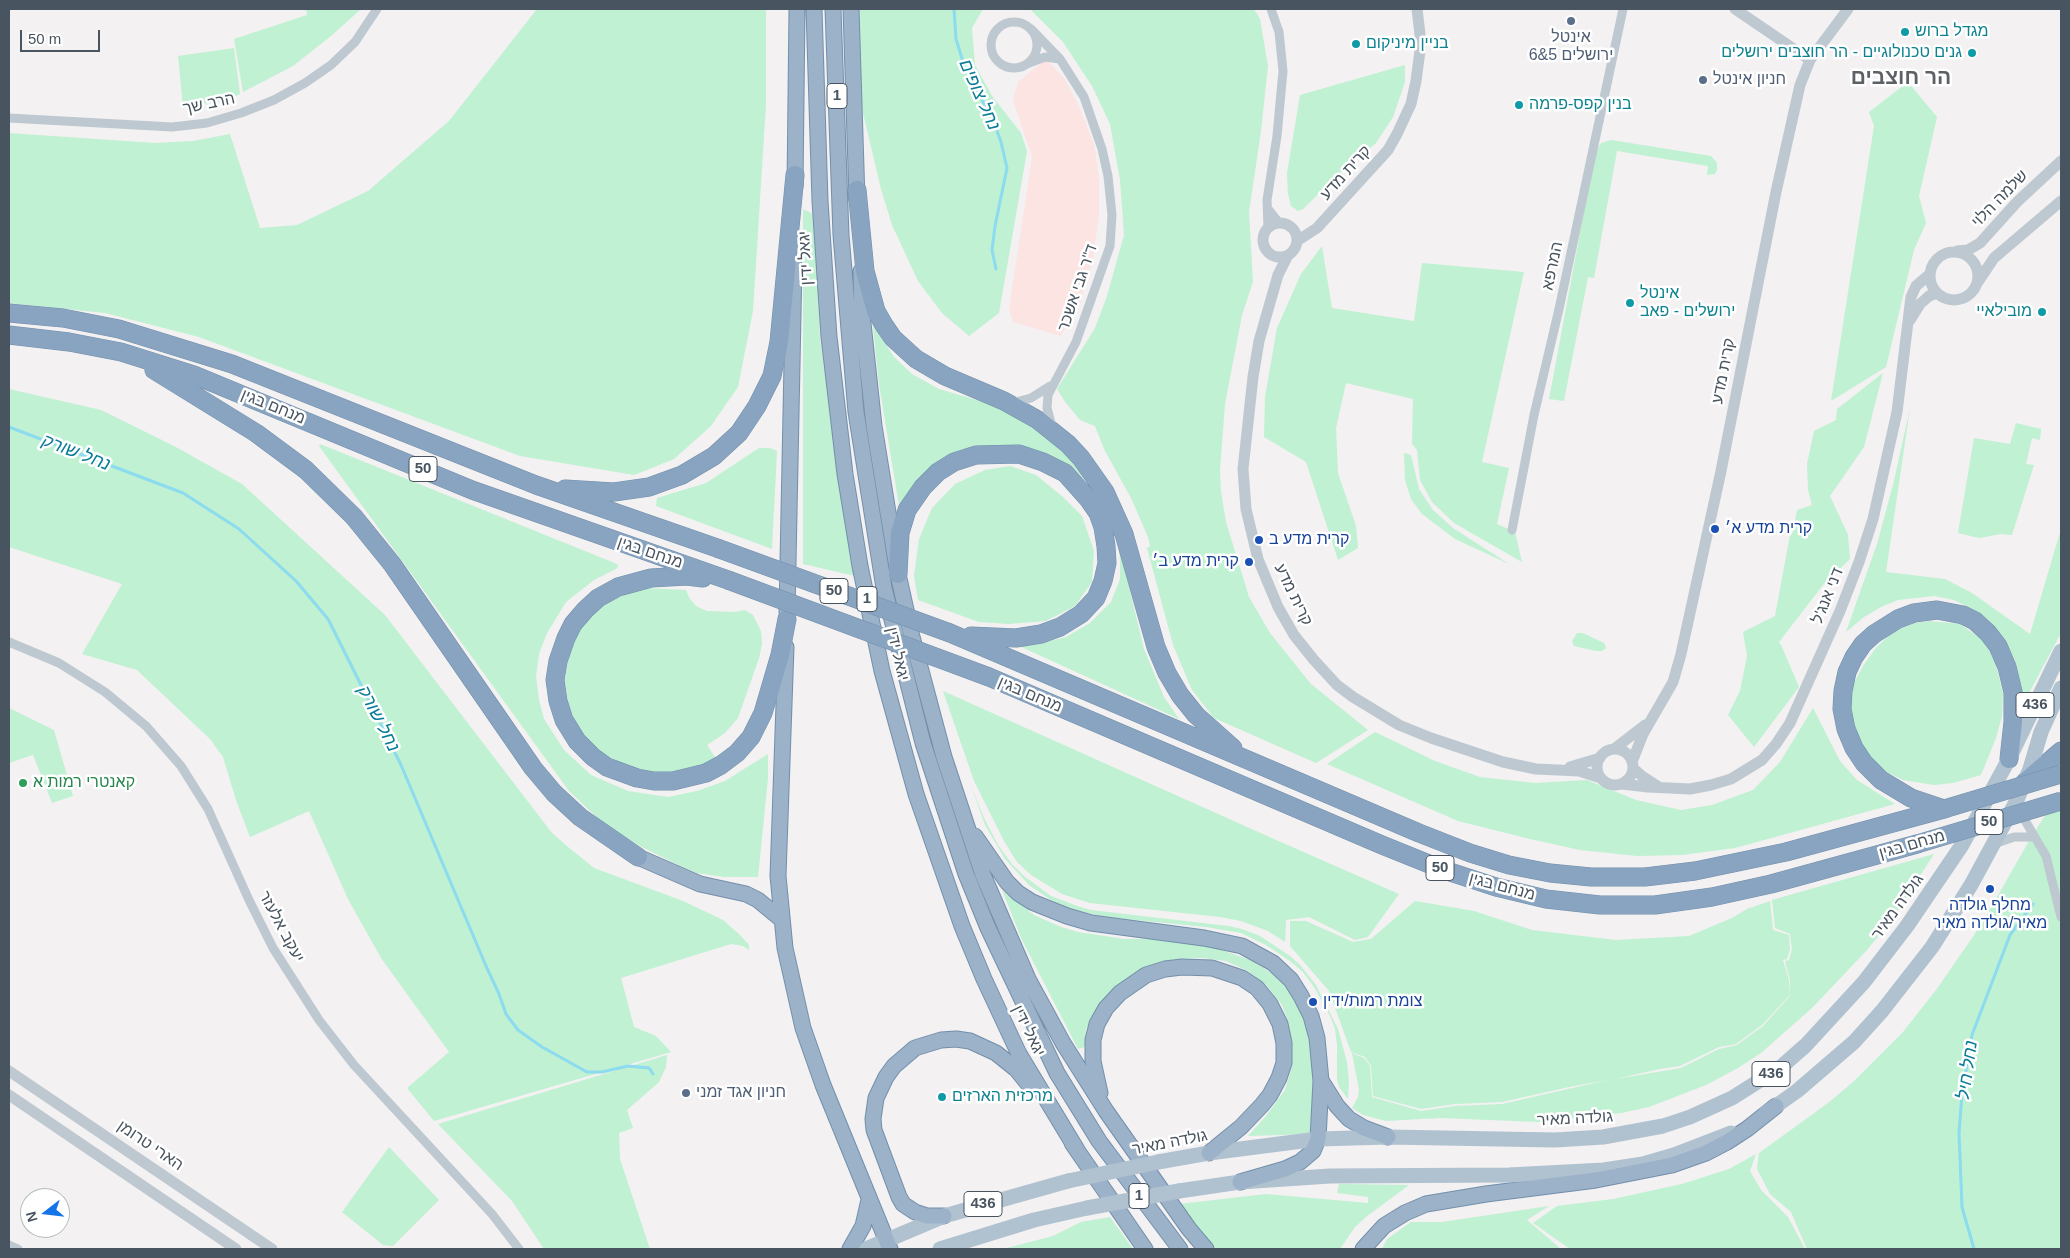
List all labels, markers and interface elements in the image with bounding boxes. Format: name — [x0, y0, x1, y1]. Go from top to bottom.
marker: אינטל ירושלים 5&6 — [1565, 15, 1577, 27]
scale bar — [22, 20, 102, 52]
place label: מגדל ברוש — [1915, 22, 1988, 42]
marker: מגדל ברוש — [1899, 26, 1911, 38]
place label: אינטל ירושלים 5&6 — [1529, 28, 1613, 66]
text: 50 m — [28, 30, 61, 47]
place label: בניין מיניקום — [1366, 34, 1449, 54]
marker: בניין מיניקום — [1350, 38, 1362, 50]
place label: גנים טכנולוגיים - הר חוצבים ירושלים — [1721, 43, 1962, 63]
marker: גנים טכנולוגיים - הר חוצבים ירושלים — [1966, 47, 1978, 59]
water label: נחל צופים — [954, 56, 1004, 134]
district label: הר חוצבים — [1851, 65, 1951, 91]
place label: חניון אינטל — [1713, 70, 1786, 90]
marker: חניון אינטל — [1697, 74, 1709, 86]
road number: 1 — [827, 84, 847, 108]
street label: הרב שך — [181, 89, 237, 119]
place label: בנין קפס-פרמה — [1529, 95, 1632, 115]
marker: בנין קפס-פרמה — [1513, 99, 1525, 111]
street label: קרית מדע — [1317, 142, 1375, 204]
street label: שלמה הלוי — [1968, 166, 2032, 232]
street label: יגאל ידין — [795, 230, 817, 286]
street label: המרפא — [1539, 240, 1567, 292]
street label: ד"ר גבי אשכר — [1054, 242, 1102, 334]
place label: אינטל ירושלים - פאב — [1640, 284, 1735, 322]
marker: אינטל ירושלים - פאב — [1624, 297, 1636, 309]
place label: מובילאיי — [1976, 302, 2032, 322]
marker: מובילאיי — [2036, 306, 2048, 318]
street label: קרית מדע — [1708, 337, 1740, 405]
street label: מנחם בגין — [238, 385, 308, 429]
water label: נחל שורק — [39, 430, 113, 476]
road number: 50 — [409, 456, 437, 482]
place label: קרית מדע א׳ — [1725, 519, 1812, 539]
marker: קרית מדע א׳ — [1709, 523, 1721, 535]
place label: קרית מדע ב — [1269, 530, 1350, 550]
street label: מנחם בגין — [615, 533, 685, 573]
marker: קרית מדע ב — [1253, 534, 1265, 546]
place label: קרית מדע ב׳ — [1152, 552, 1239, 572]
marker: קרית מדע ב׳ — [1243, 556, 1255, 568]
street label: קרית מדע — [1270, 561, 1316, 629]
street label: דני אנג'ל — [1808, 565, 1848, 627]
road number: 50 — [820, 578, 848, 604]
road number: 1 — [857, 586, 877, 612]
street label: יגאל ידין — [882, 625, 912, 683]
street label: מנחם בגין — [995, 673, 1065, 717]
water label: נחל שורק — [352, 682, 404, 756]
road number: 436 — [2016, 692, 2054, 718]
place label: קאנטרי רמות א — [33, 773, 135, 793]
marker: קאנטרי רמות א — [17, 777, 29, 789]
road number: 50 — [1975, 810, 2003, 834]
street label: מנחם בגין — [1877, 826, 1947, 864]
road number: 50 — [1426, 856, 1454, 880]
street label: מנחם בגין — [1467, 869, 1537, 905]
street label: גולדה מאיר — [1868, 871, 1928, 943]
marker: מחלף גולדה מאיר/גולדה מאיר — [1984, 883, 1996, 895]
street label: יעקב אלעזר — [254, 888, 308, 966]
place label: מחלף גולדה מאיר/גולדה מאיר — [1933, 896, 2047, 934]
place label: צומת רמות/ידין — [1323, 992, 1422, 1012]
marker: צומת רמות/ידין — [1307, 996, 1319, 1008]
street label: יגאל ידין — [1007, 1002, 1049, 1060]
water label: נחל חיל — [1953, 1039, 1983, 1101]
road number: 436 — [1752, 1062, 1790, 1086]
place label: חניון אגד זמני — [696, 1083, 786, 1103]
marker: חניון אגד זמני — [680, 1087, 692, 1099]
place label: מרכזית הארזים — [952, 1087, 1053, 1107]
marker: מרכזית הארזים — [936, 1091, 948, 1103]
street label: גולדה מאיר — [1536, 1107, 1614, 1131]
street label: הארי טרומן — [113, 1117, 187, 1175]
street label: גולדה מאיר — [1131, 1126, 1209, 1160]
road number: 1 — [1129, 1184, 1149, 1208]
north arrow — [20, 1188, 70, 1238]
road number: 436 — [964, 1192, 1002, 1216]
text: N — [22, 1210, 41, 1224]

